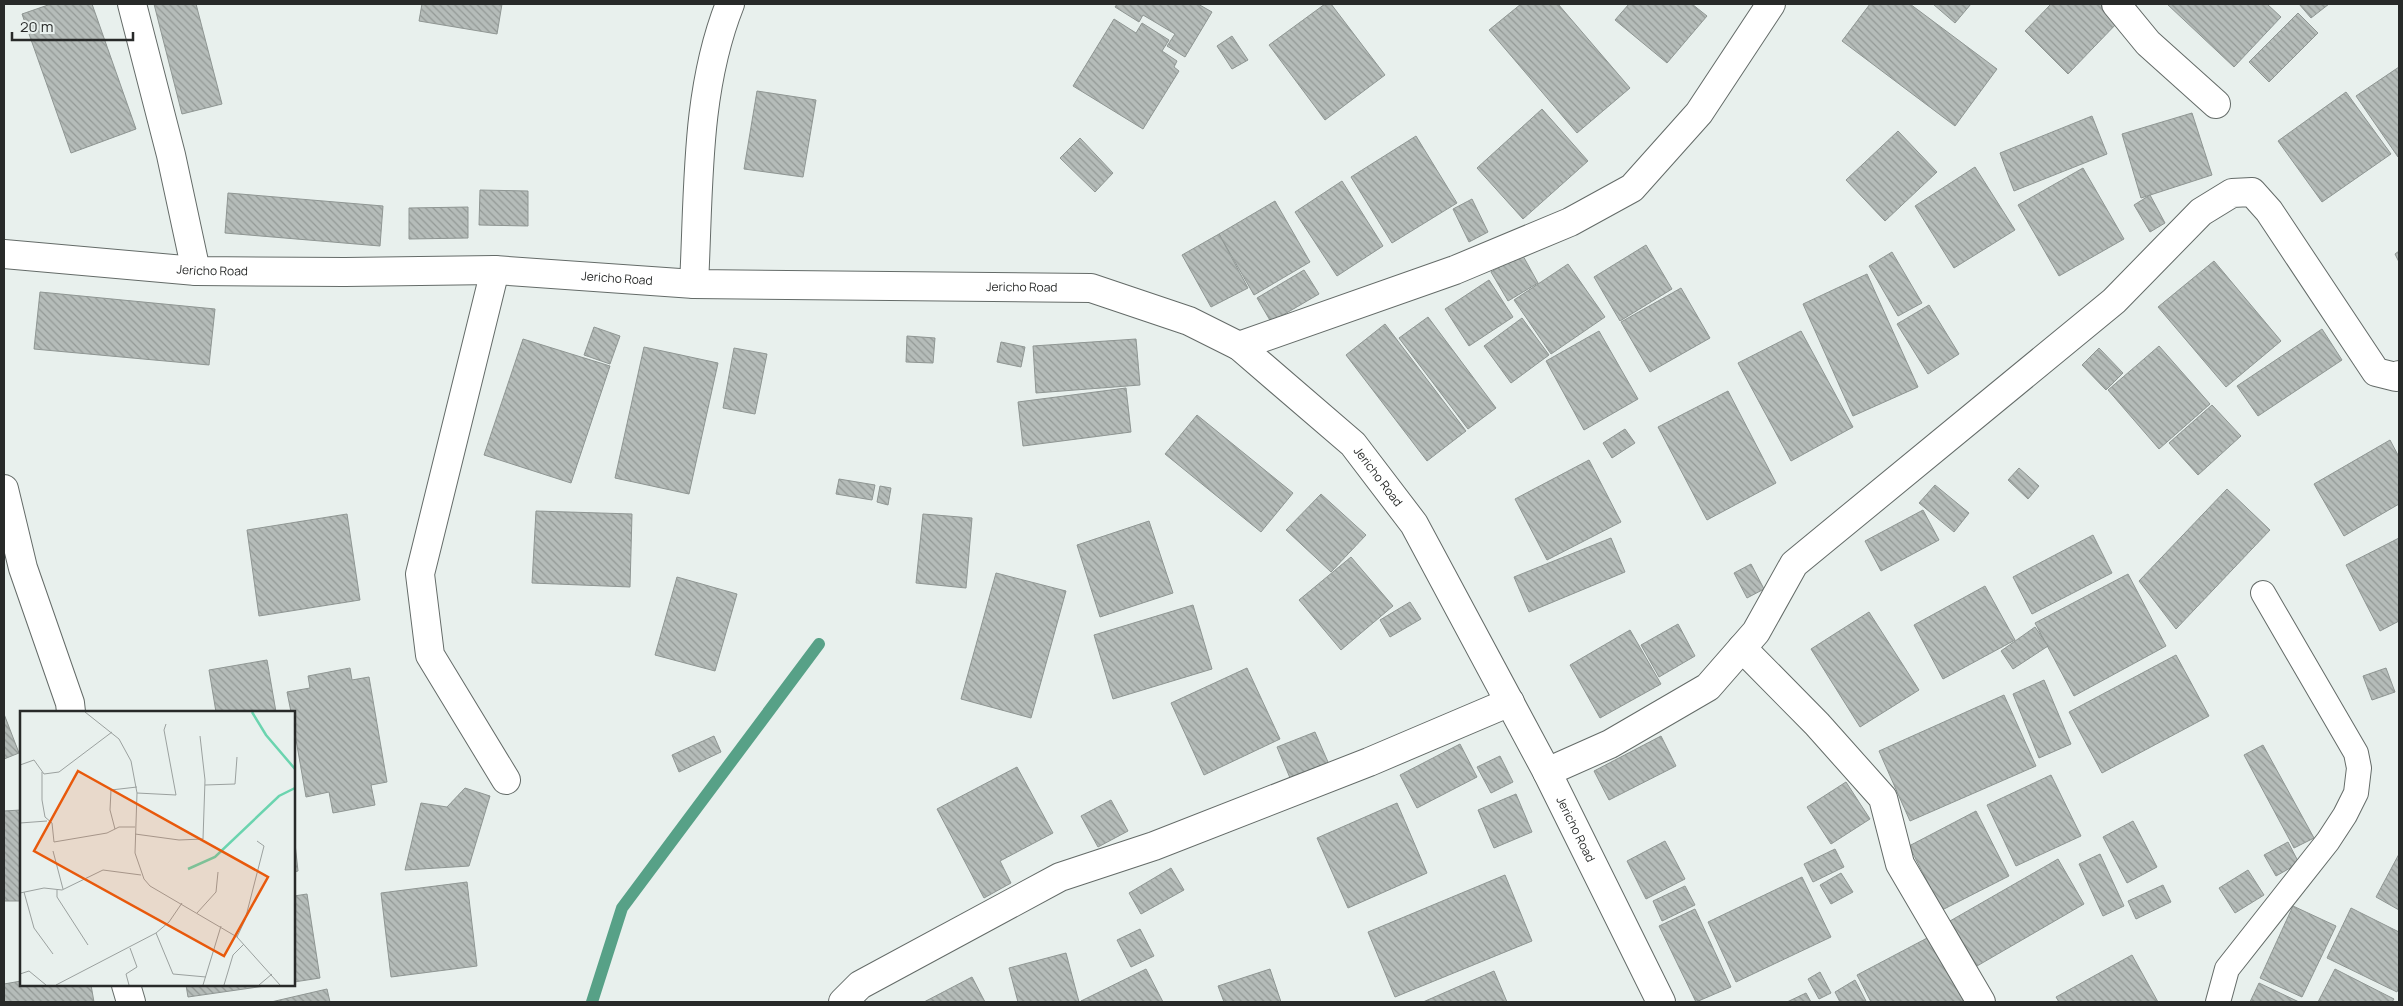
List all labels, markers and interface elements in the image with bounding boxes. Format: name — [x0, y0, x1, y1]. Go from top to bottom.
scale bar — [12, 10, 134, 42]
text: 20 m — [20, 16, 53, 37]
street label: Jericho Road — [176, 260, 248, 279]
street label: Jericho Road — [581, 267, 653, 289]
street label: Jericho Road — [986, 278, 1058, 296]
street label: Jericho Road — [1350, 443, 1407, 510]
inset map — [20, 711, 295, 986]
street label: Jericho Road — [1552, 793, 1599, 865]

